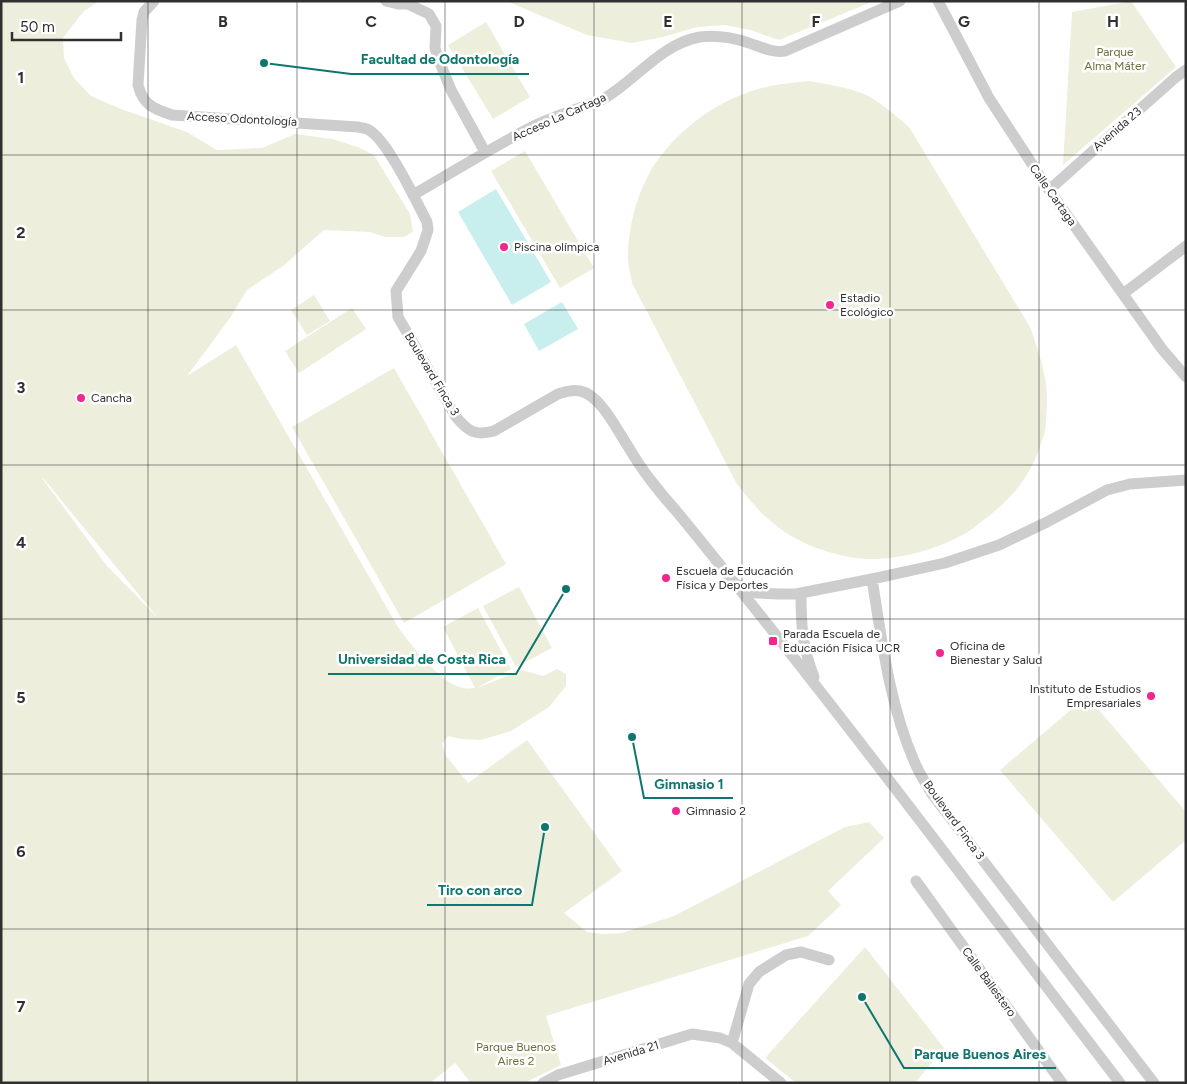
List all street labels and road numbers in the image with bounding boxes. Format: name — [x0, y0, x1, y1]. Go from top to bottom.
street label: Acceso La Cartaga — [510, 90, 608, 144]
street label: Avenida 23 — [1090, 104, 1144, 154]
street label: Acceso Odontología — [187, 109, 297, 129]
street label: Calle Cartaga — [1027, 161, 1079, 229]
street label: Boulevard Finca 3 — [402, 330, 462, 418]
street label: Boulevard Finca 3 — [921, 778, 987, 862]
street label: Calle Ballestero — [959, 945, 1019, 1020]
street label: Avenida 21 — [601, 1038, 661, 1068]

